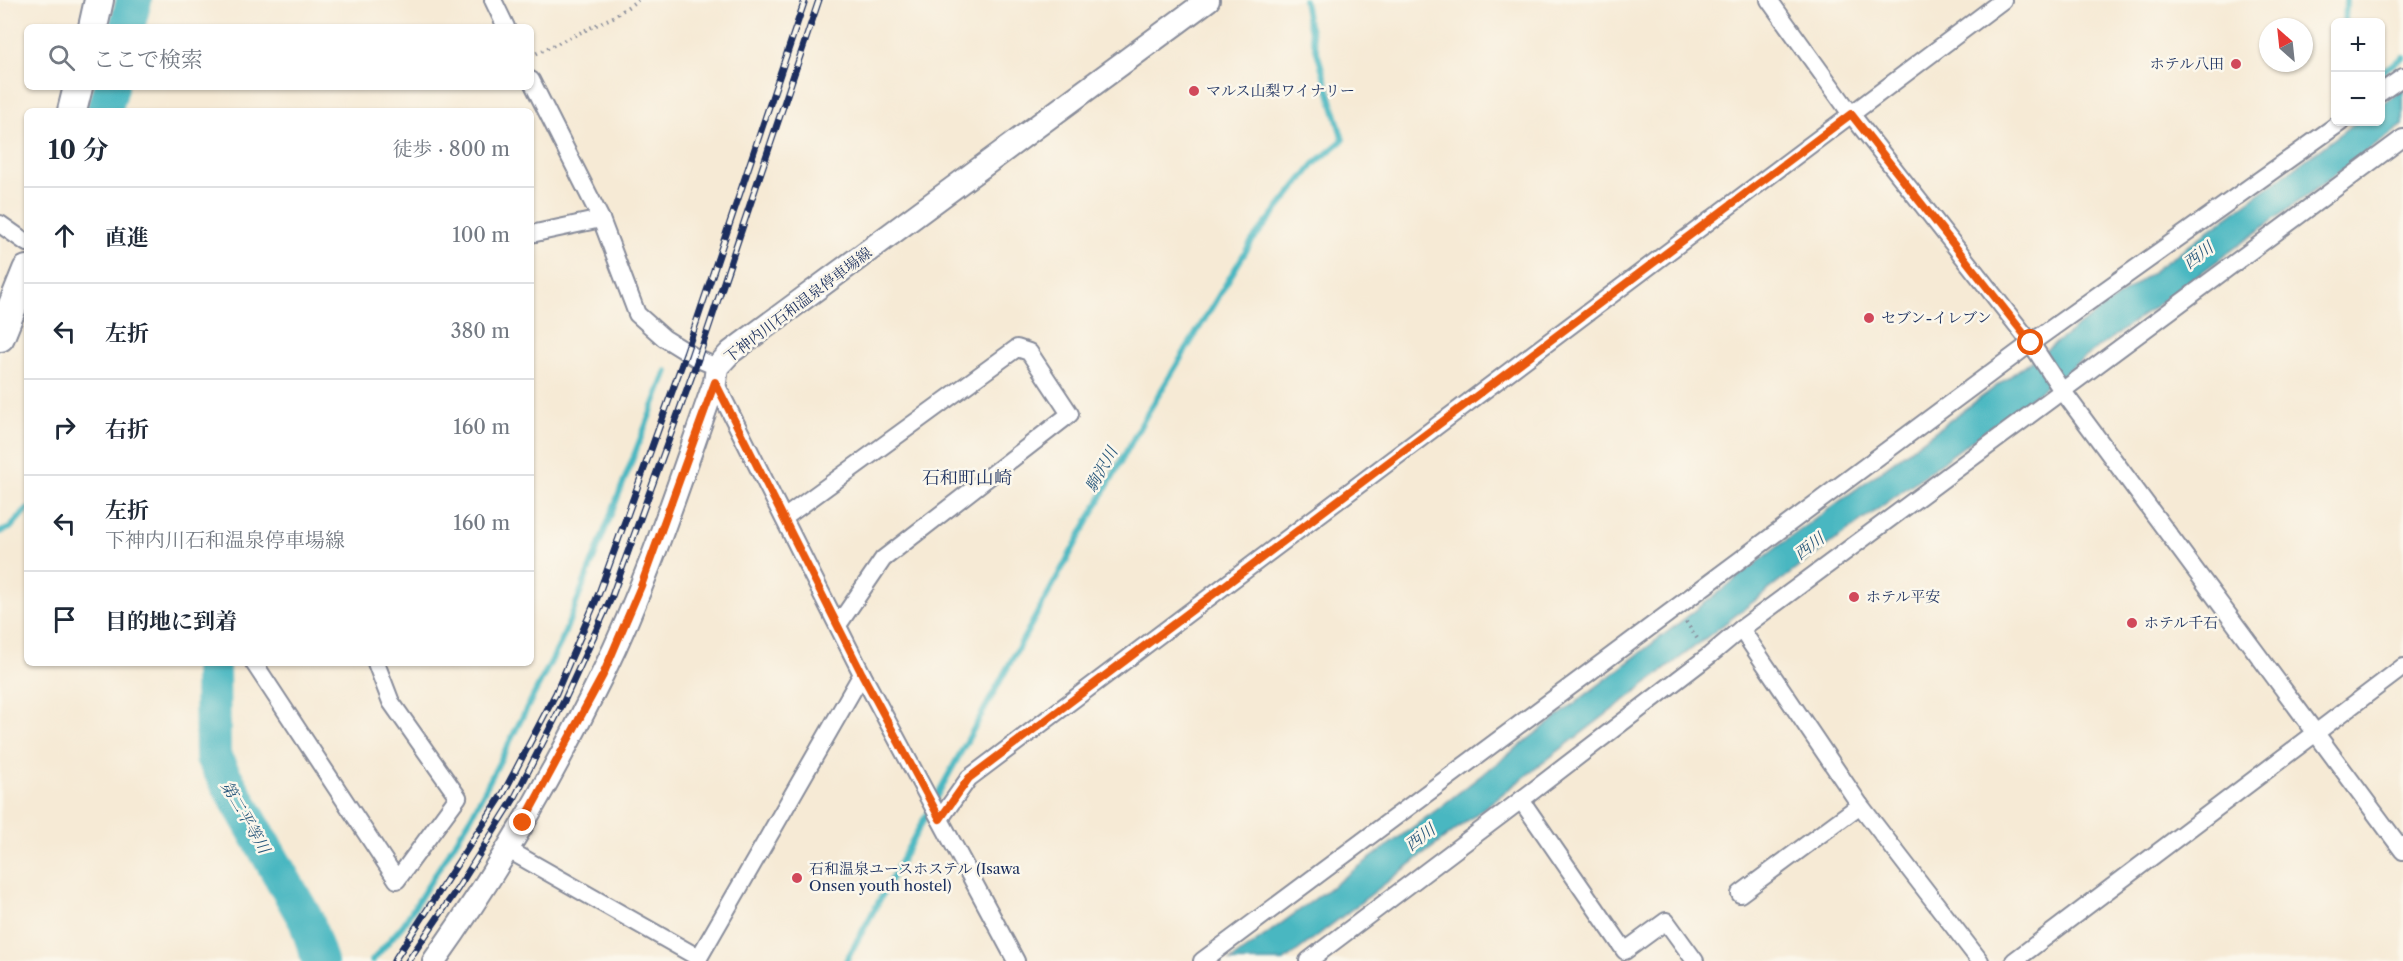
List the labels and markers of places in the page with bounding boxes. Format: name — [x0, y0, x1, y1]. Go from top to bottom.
place label: ホテル八田 — [2150, 54, 2224, 73]
marker: ホテル八田 — [2229, 57, 2243, 71]
place label: マルス山梨ワイナリー — [1206, 81, 1355, 100]
marker: マルス山梨ワイナリー — [1187, 84, 1201, 98]
place label: セブン-イレブン — [1881, 308, 1992, 327]
marker: セブン-イレブン — [1862, 311, 1876, 325]
place label: ホテル平安 — [1866, 587, 1940, 606]
marker: ホテル平安 — [1847, 590, 1861, 604]
place label: ホテル千石 — [2144, 613, 2218, 632]
marker: ホテル千石 — [2125, 616, 2139, 630]
place label: 石和温泉ユースホステル (Isawa Onsen youth hostel) — [809, 859, 1020, 895]
marker: 石和温泉ユースホステル (Isawa Onsen youth hostel) — [790, 871, 804, 885]

